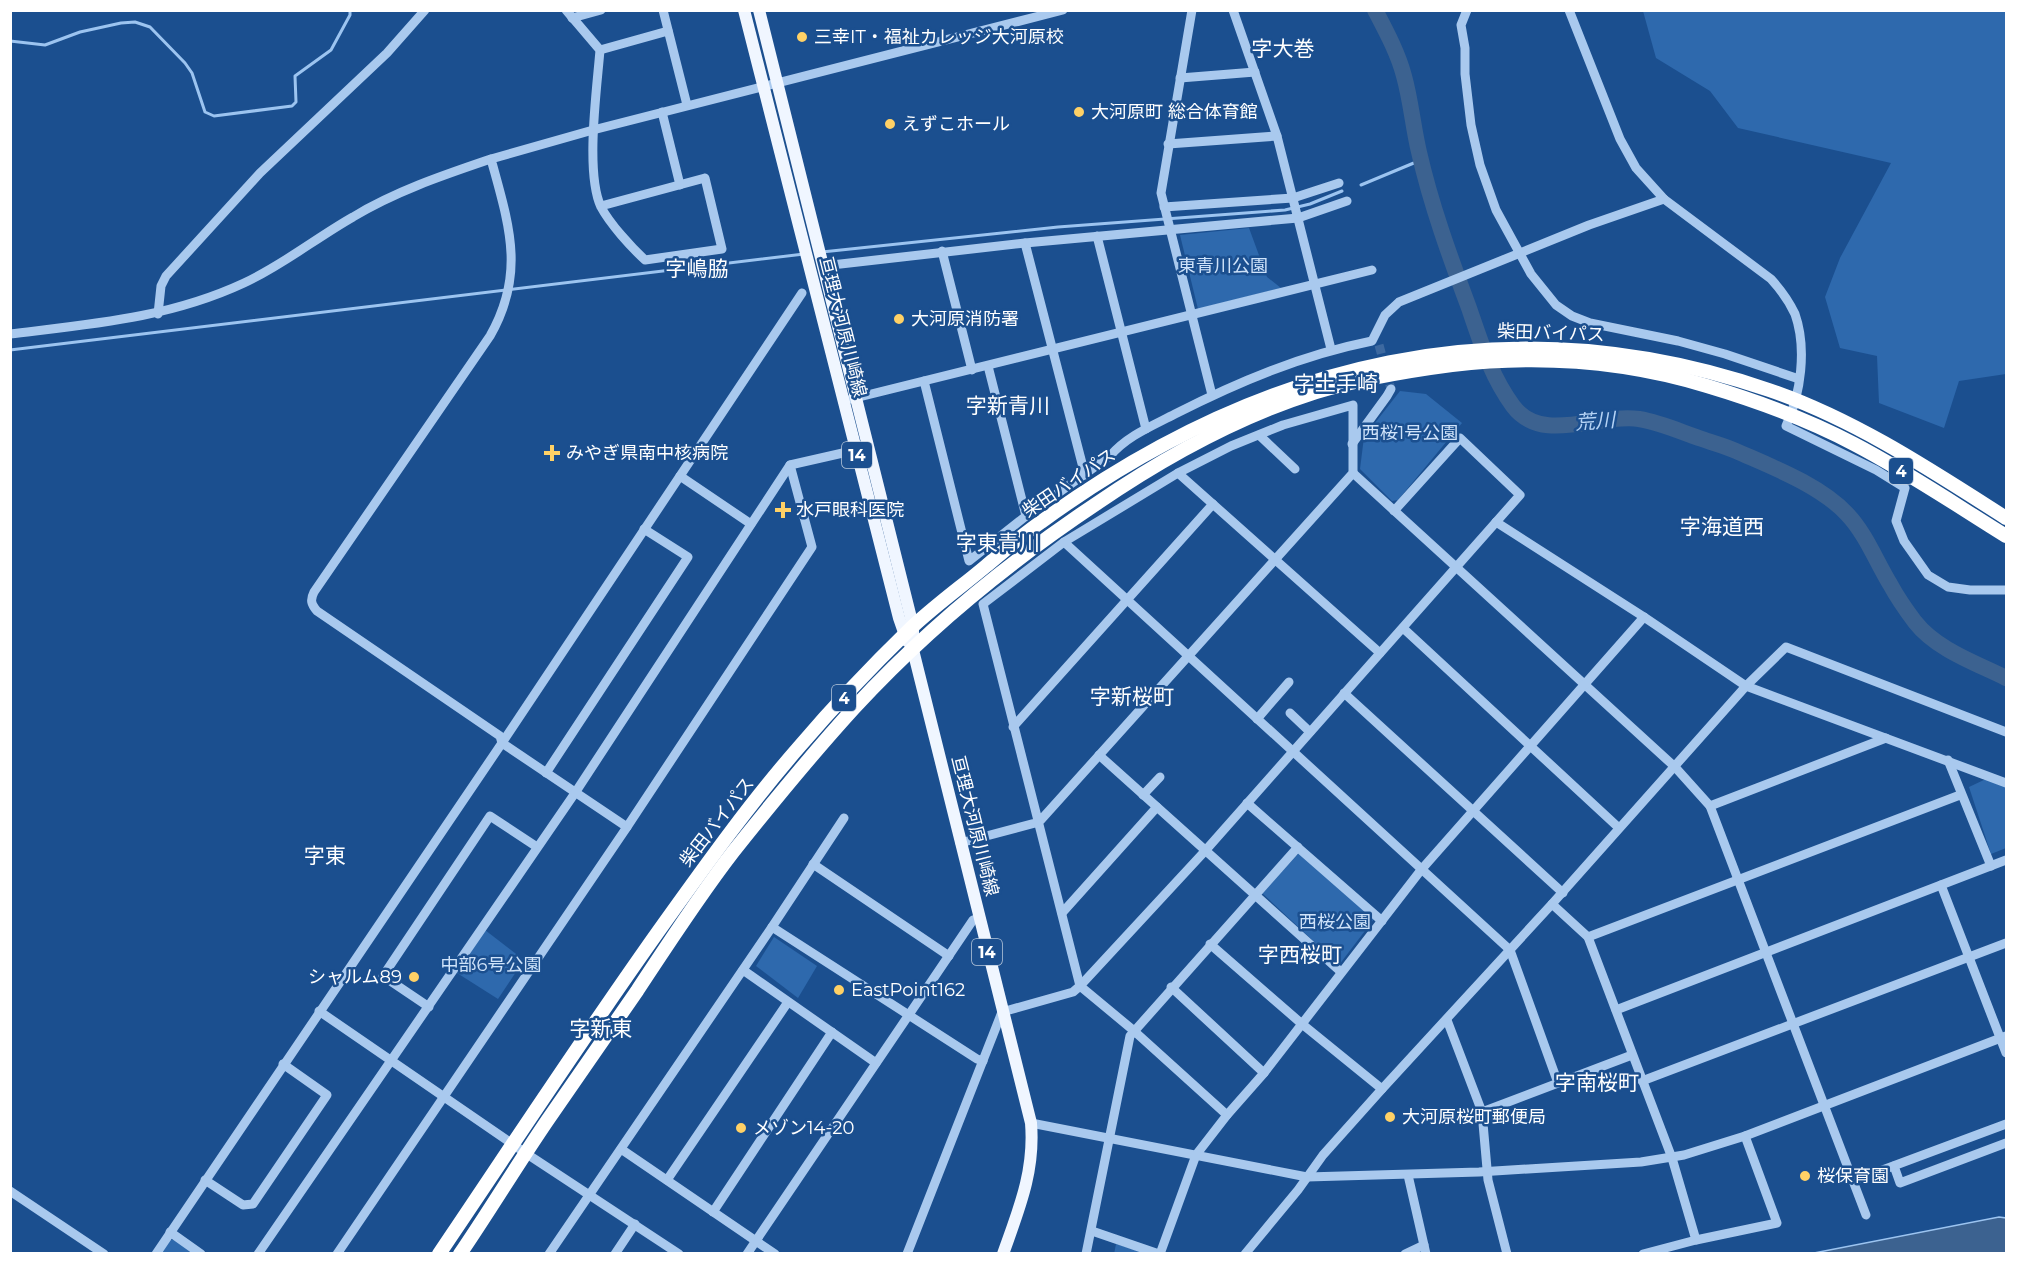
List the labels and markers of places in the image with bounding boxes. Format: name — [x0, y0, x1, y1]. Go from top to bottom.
place label: 三幸IT・福祉カレッジ大河原校 — [814, 26, 1064, 48]
marker: 三幸IT・福祉カレッジ大河原校 — [795, 30, 809, 44]
place label: 大河原町 総合体育館 — [1091, 101, 1258, 123]
marker: 大河原町 総合体育館 — [1072, 105, 1086, 119]
place label: えずこホール — [902, 113, 1010, 135]
marker: えずこホール — [883, 117, 897, 131]
place label: 大河原消防署 — [911, 308, 1019, 330]
marker: 大河原消防署 — [892, 312, 906, 326]
place label: みやぎ県南中核病院 — [566, 442, 728, 464]
marker: みやぎ県南中核病院 — [543, 444, 561, 462]
place label: 水戸眼科医院 — [796, 499, 904, 521]
marker: 水戸眼科医院 — [774, 501, 792, 519]
place label: シャルム89 — [308, 966, 402, 988]
marker: シャルム89 — [407, 970, 421, 984]
place label: EastPoint162 — [851, 979, 965, 1001]
marker: EastPoint162 — [832, 983, 846, 997]
place label: 大河原桜町郵便局 — [1402, 1106, 1546, 1128]
marker: 大河原桜町郵便局 — [1383, 1110, 1397, 1124]
place label: メゾン14-20 — [753, 1117, 854, 1139]
marker: メゾン14-20 — [734, 1121, 748, 1135]
place label: 桜保育園 — [1817, 1165, 1889, 1187]
marker: 桜保育園 — [1798, 1169, 1812, 1183]

